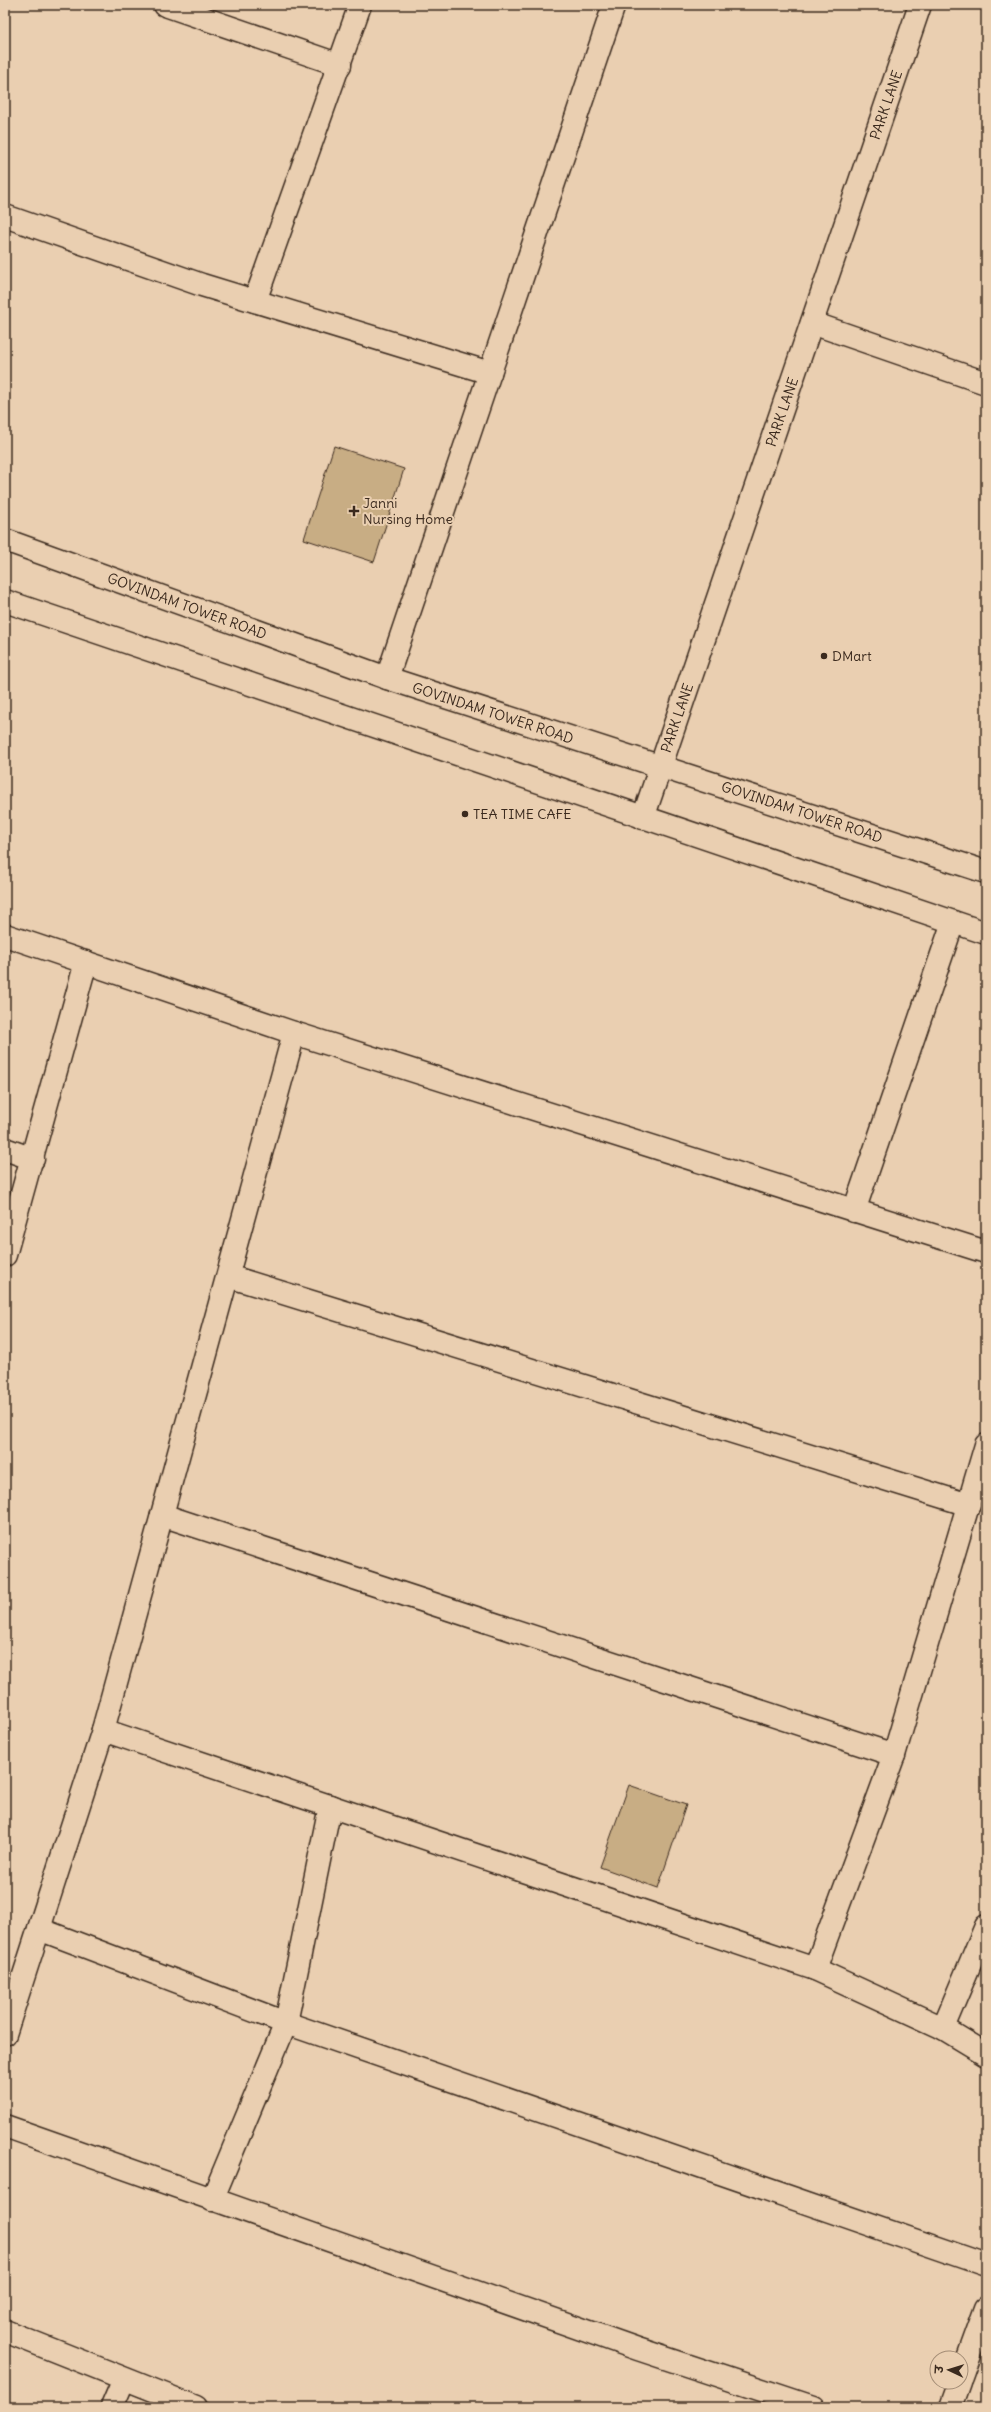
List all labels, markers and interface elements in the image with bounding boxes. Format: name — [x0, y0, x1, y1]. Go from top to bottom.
street label: PARK LANE — [866, 68, 906, 142]
street label: PARK LANE — [762, 375, 802, 449]
place label: Janni Nursing Home — [363, 494, 453, 528]
marker: Janni Nursing Home — [348, 505, 360, 517]
street label: GOVINDAM TOWER ROAD — [105, 569, 269, 643]
place label: DMart — [832, 647, 872, 665]
marker: DMart — [819, 651, 829, 661]
street label: GOVINDAM TOWER ROAD — [410, 678, 576, 748]
street label: PARK LANE — [657, 681, 697, 755]
street label: GOVINDAM TOWER ROAD — [719, 777, 885, 847]
place label: TEA TIME CAFE — [473, 805, 572, 823]
marker: TEA TIME CAFE — [460, 809, 470, 819]
north arrow — [929, 2350, 969, 2390]
text: उ — [932, 2363, 946, 2374]

